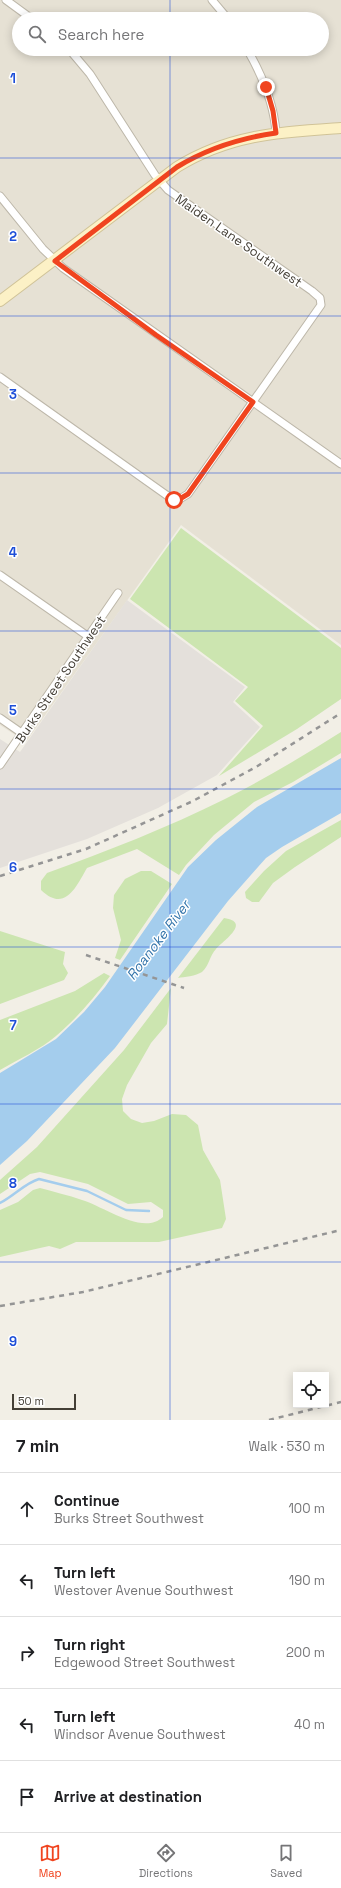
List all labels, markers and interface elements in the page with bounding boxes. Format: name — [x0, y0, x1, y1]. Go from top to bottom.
search box — [12, 12, 329, 56]
icon: search — [26, 23, 48, 45]
text: Search here — [58, 25, 144, 44]
text: 1 — [10, 70, 16, 87]
route end — [257, 78, 275, 96]
street label: Maiden Lane Southwest — [172, 190, 306, 291]
text: 2 — [9, 228, 17, 245]
text: 3 — [9, 386, 17, 403]
route start — [165, 491, 183, 509]
text: 4 — [9, 544, 17, 561]
street label: Burks Street Southwest — [11, 612, 109, 746]
text: 5 — [9, 702, 17, 719]
text: 6 — [9, 859, 17, 876]
water label: Roanoke River — [122, 895, 195, 983]
text: 7 — [9, 1017, 17, 1034]
text: 8 — [9, 1175, 17, 1192]
text: 9 — [9, 1333, 17, 1350]
map controls — [293, 1372, 329, 1408]
button: locate — [293, 1372, 329, 1408]
scale bar — [12, 1392, 76, 1411]
text: 50 m — [18, 1394, 44, 1408]
text: 7 min — [16, 1435, 59, 1457]
text: Walk · 530 m — [248, 1438, 325, 1455]
text: Continue — [54, 1491, 120, 1510]
icon: ahead — [16, 1498, 38, 1520]
text: 100 m — [288, 1500, 325, 1517]
text: Burks Street Southwest — [54, 1510, 204, 1527]
text: Turn left — [54, 1563, 116, 1582]
icon: left — [16, 1570, 38, 1592]
text: 190 m — [289, 1572, 325, 1589]
text: Westover Avenue Southwest — [54, 1582, 233, 1599]
text: Turn right — [54, 1635, 125, 1654]
icon: right — [16, 1642, 38, 1664]
text: 200 m — [286, 1644, 325, 1661]
text: Edgewood Street Southwest — [54, 1654, 235, 1671]
text: Turn left — [54, 1707, 116, 1726]
icon: left — [16, 1714, 38, 1736]
text: 40 m — [294, 1716, 325, 1733]
text: Windsor Avenue Southwest — [54, 1726, 226, 1743]
icon: arrive — [16, 1786, 38, 1808]
text: Arrive at destination — [54, 1787, 202, 1806]
tab: Map — [39, 1842, 62, 1880]
tab: Directions — [139, 1842, 193, 1880]
tab: Saved — [270, 1842, 302, 1880]

